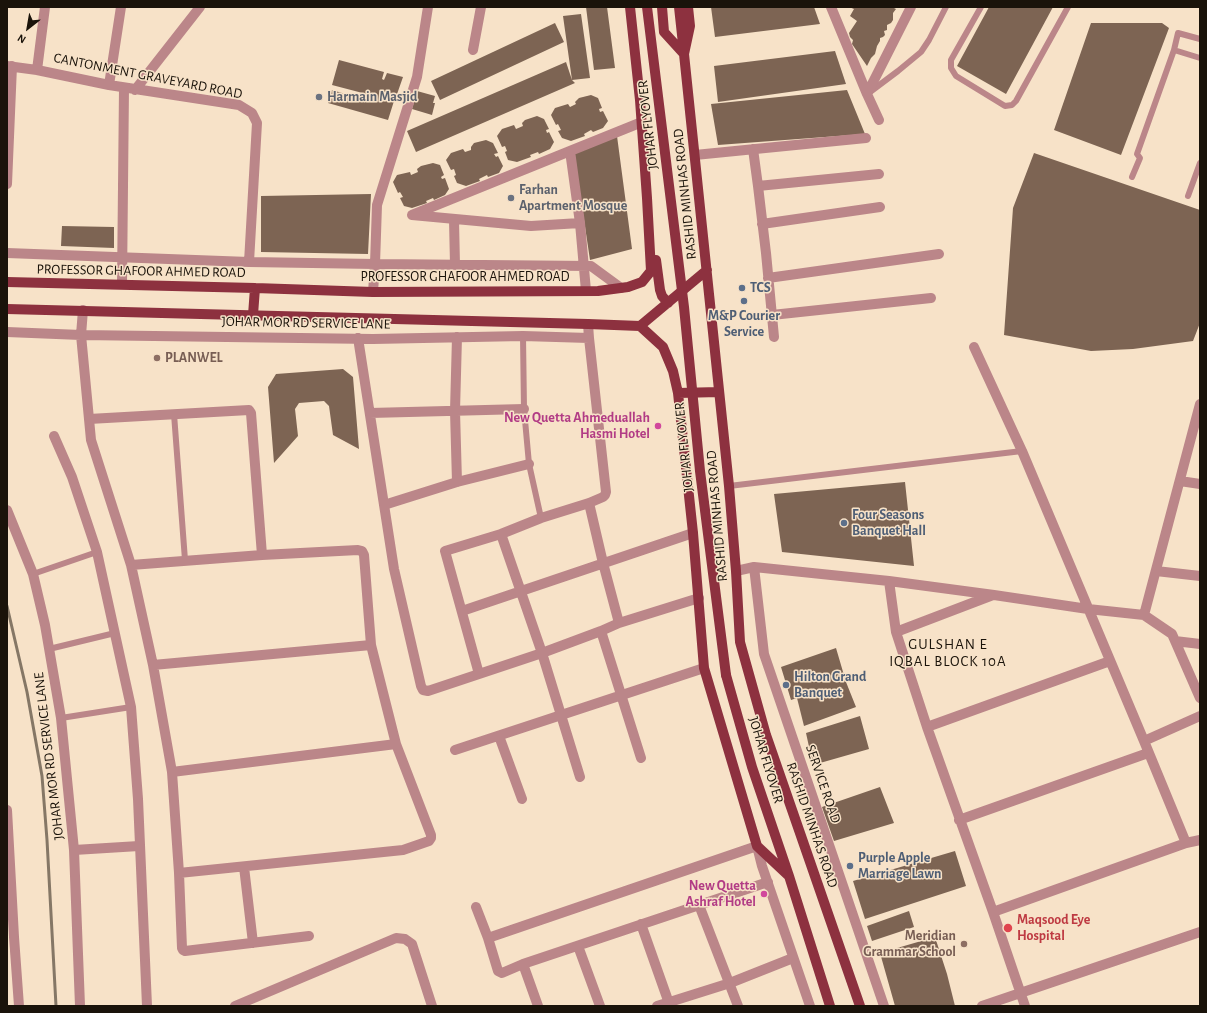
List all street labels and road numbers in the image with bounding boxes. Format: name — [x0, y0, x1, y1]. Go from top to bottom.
street label: CANTONMENT GRAVEYARD ROAD — [52, 49, 244, 103]
street label: JOHAR FLYOVER — [634, 79, 662, 171]
street label: RASHID MINHAS ROAD — [670, 128, 700, 260]
street label: PROFESSOR GHAFOOR AHMED ROAD — [36, 261, 246, 281]
street label: PROFESSOR GHAFOOR AHMED ROAD — [360, 269, 570, 285]
street label: JOHAR MOR RD SERVICE LANE — [222, 313, 390, 333]
street label: JOHAR FLYOVER — [671, 401, 697, 493]
street label: RASHID MINHAS ROAD — [703, 450, 731, 582]
street label: JOHAR MOR RD SERVICE LANE — [30, 671, 68, 841]
street label: JOHAR FLYOVER — [745, 715, 787, 805]
street label: SERVICE ROAD — [802, 742, 844, 826]
street label: RASHID MINHAS ROAD — [783, 760, 841, 890]

